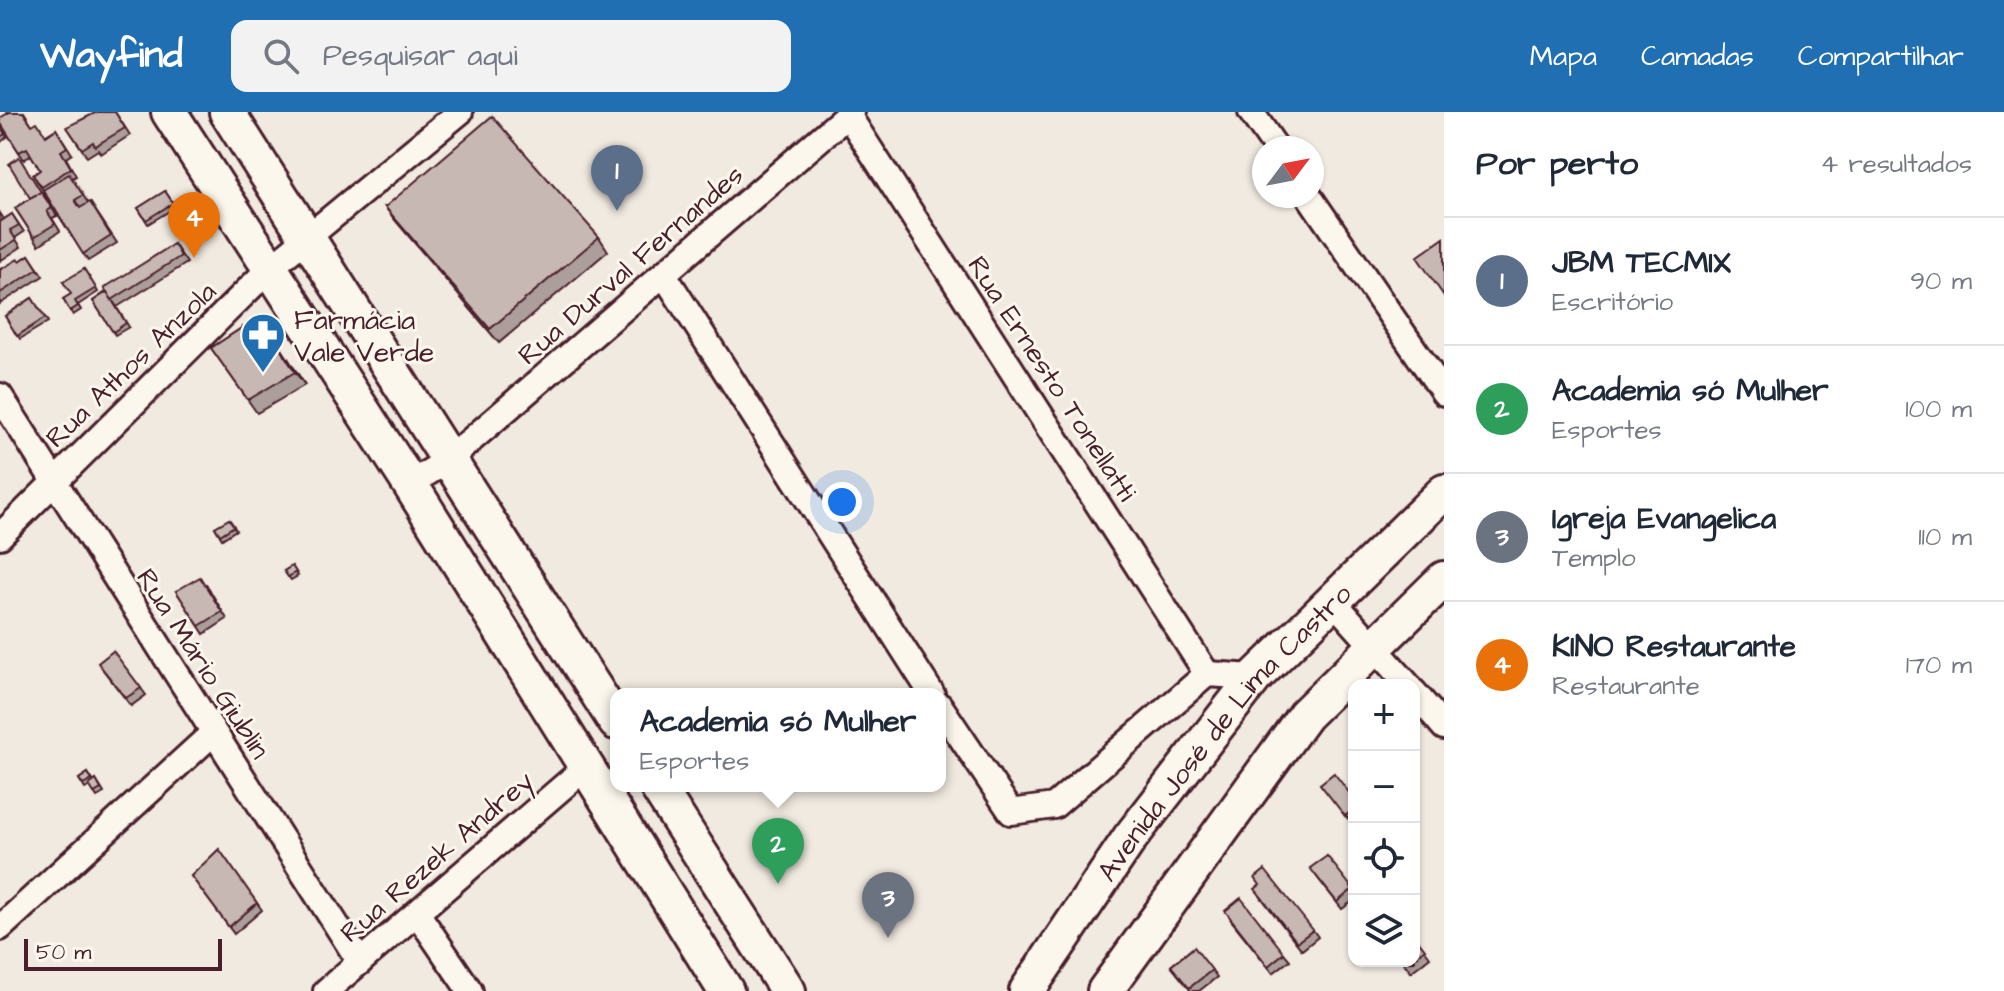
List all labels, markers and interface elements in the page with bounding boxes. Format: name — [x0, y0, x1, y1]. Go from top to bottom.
search box — [231, 20, 791, 92]
text: Wayfind — [40, 30, 183, 82]
icon: search — [259, 34, 303, 78]
text: Pesquisar aqui — [323, 35, 518, 77]
text: Mapa — [1530, 37, 1597, 76]
text: Camadas — [1641, 37, 1754, 76]
text: Compartilhar — [1798, 37, 1964, 76]
north arrow — [1252, 136, 1324, 208]
text: Por perto — [1476, 140, 1638, 188]
pin: 1 — [591, 145, 643, 211]
text: 4 resultados — [1820, 146, 1972, 182]
street label: Rua Durval Fernandes — [510, 156, 752, 374]
pin: 4 — [168, 192, 220, 258]
text: JBM TECMIX — [1552, 242, 1731, 284]
street label: Rua Ernesto Tonellatti — [958, 249, 1146, 509]
text: 1 — [1500, 263, 1504, 299]
text: 90 m — [1910, 263, 1972, 299]
street label: Rua Athos Anzola — [37, 273, 225, 457]
text: Escritório — [1552, 284, 1673, 320]
place label: Farmácia Vale Verde — [294, 301, 434, 372]
pharmacy icon: Farmácia Vale Verde — [239, 311, 287, 374]
text: Academia só Mulher — [1552, 370, 1829, 412]
text: 2 — [1495, 391, 1509, 427]
text: 100 m — [1905, 391, 1972, 427]
text: Esportes — [1552, 412, 1662, 448]
your location — [822, 482, 862, 522]
text: Igreja Evangelica — [1552, 498, 1776, 540]
text: 3 — [1495, 519, 1509, 555]
text: 110 m — [1918, 519, 1972, 555]
text: Templo — [1552, 540, 1636, 576]
street label: Rua Mário Giublin — [127, 561, 279, 767]
street label: Avenida José de Lima Castro — [1088, 575, 1361, 890]
text: KINO Restaurante — [1552, 626, 1796, 668]
text: 4 — [1493, 647, 1511, 683]
text: 170 m — [1906, 647, 1972, 683]
text: Restaurante — [1552, 668, 1700, 704]
map controls — [1348, 679, 1420, 967]
button: + — [1348, 679, 1420, 751]
popup — [610, 688, 946, 792]
text: Academia só Mulher — [640, 701, 916, 743]
text: Esportes — [640, 743, 749, 779]
button: − — [1348, 751, 1420, 823]
street label: Rua Rezek Andrey — [332, 762, 543, 954]
pin: 2 — [752, 818, 804, 884]
button: locate — [1348, 823, 1420, 895]
pin: 3 — [862, 872, 914, 938]
button: layers — [1348, 895, 1420, 967]
scale bar — [24, 935, 222, 971]
text: 50 m — [36, 937, 91, 968]

